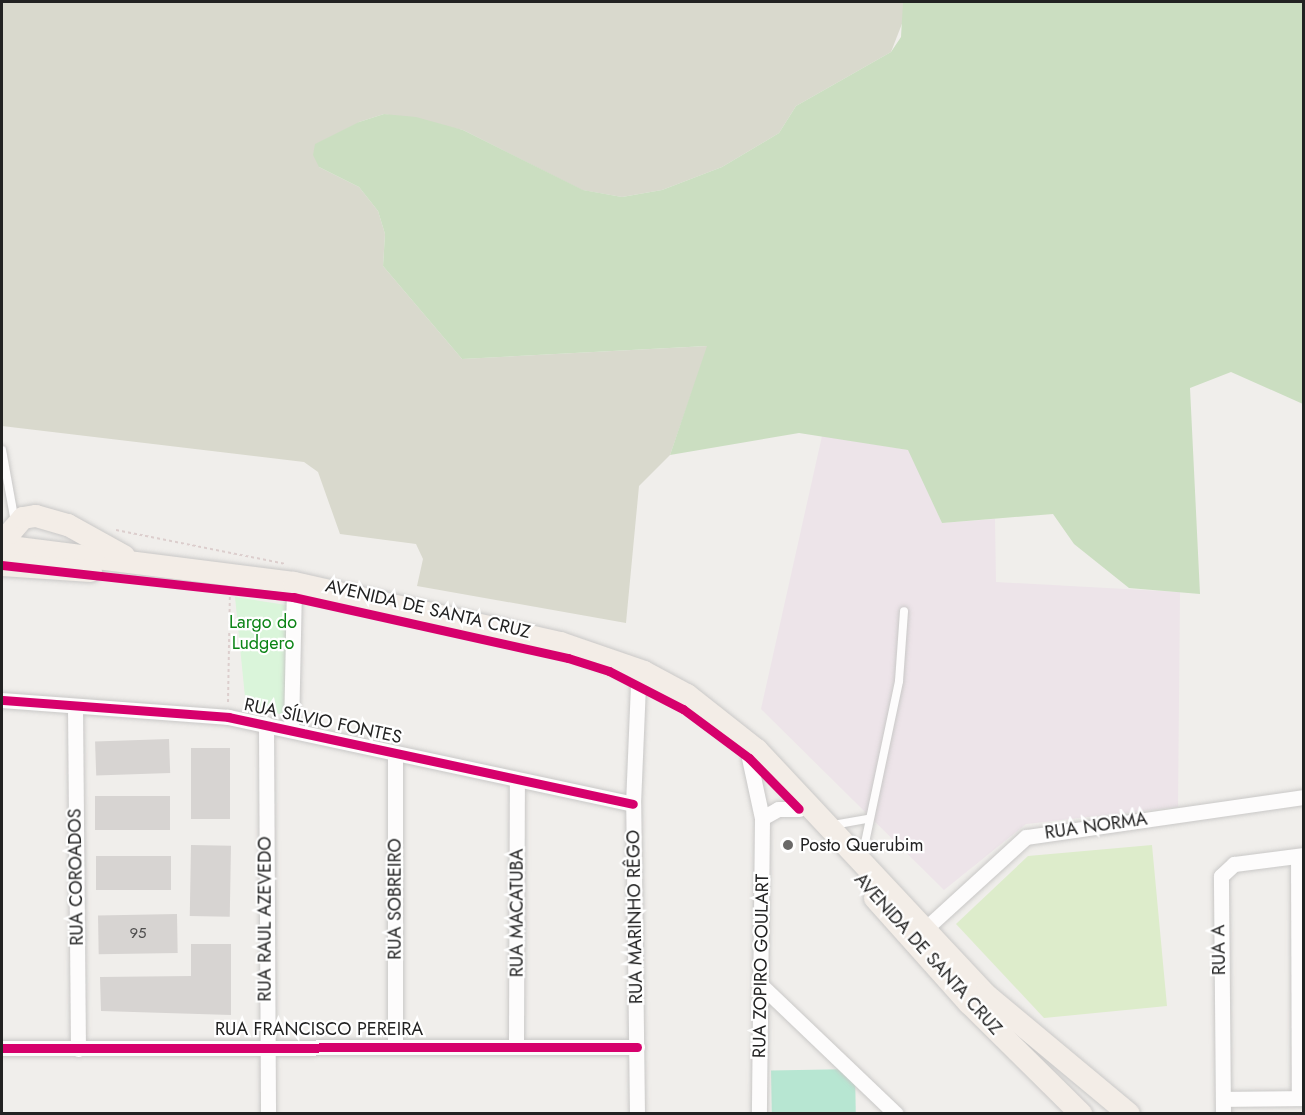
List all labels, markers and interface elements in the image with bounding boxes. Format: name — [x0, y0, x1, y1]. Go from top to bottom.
street label: AVENIDA DE SANTA CRUZ — [323, 575, 533, 643]
park label: Largo do Ludgero — [229, 612, 297, 654]
street label: RUA SÍLVIO FONTES — [242, 694, 404, 748]
street label: RUA COROADOS — [64, 808, 88, 946]
street label: RUA NORMA — [1043, 808, 1149, 844]
street label: RUA MARINHO RÊGO — [623, 830, 647, 1004]
place label: Posto Querubim — [800, 834, 923, 856]
street label: RUA RAUL AZEVEDO — [254, 836, 276, 1002]
street label: RUA SOBREIRO — [384, 838, 406, 960]
marker: Posto Querubim — [781, 838, 795, 852]
street label: RUA MACATUBA — [506, 849, 528, 977]
street label: AVENIDA DE SANTA CRUZ — [850, 869, 1006, 1039]
street label: RUA ZOPIRO GOULART — [749, 874, 773, 1058]
house number: 95 — [129, 925, 147, 943]
street label: RUA A — [1208, 925, 1230, 975]
street label: RUA FRANCISCO PEREIRA — [215, 1018, 423, 1040]

